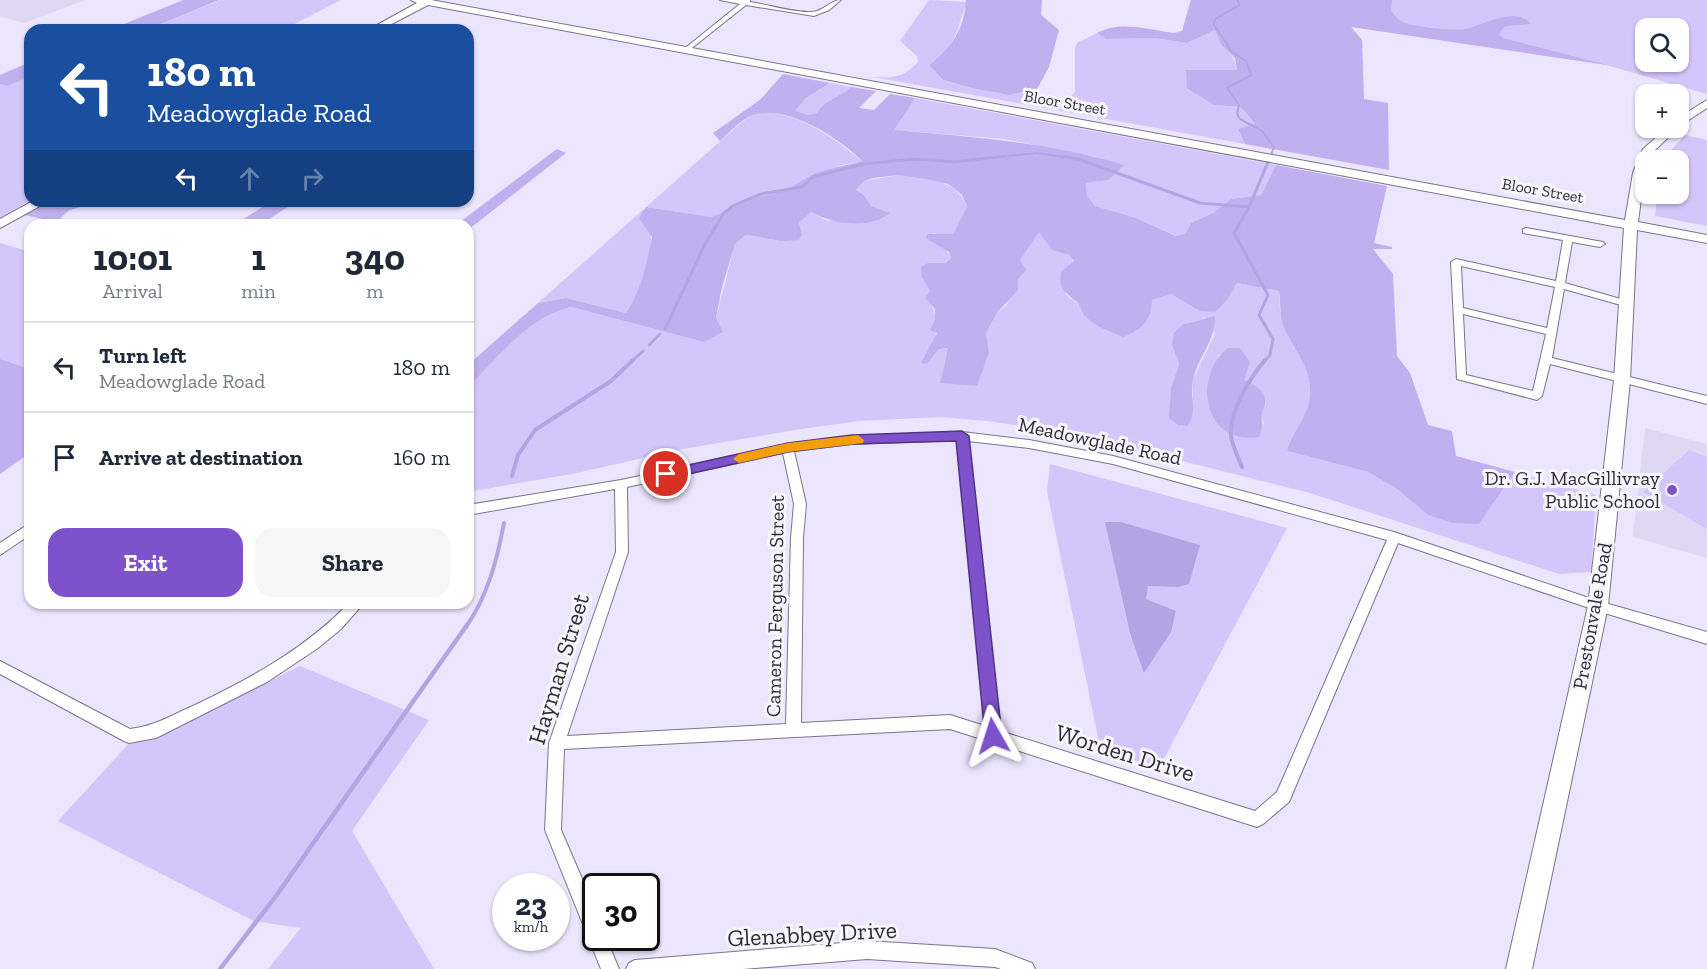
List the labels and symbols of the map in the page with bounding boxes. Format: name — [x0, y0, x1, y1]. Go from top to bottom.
street label: Bloor Street — [1023, 86, 1107, 119]
street label: Bloor Street — [1501, 174, 1585, 207]
street label: Meadowglade Road — [1016, 412, 1184, 470]
pin — [640, 448, 691, 499]
place label: Dr. G.J. MacGillivray Public School — [1485, 466, 1661, 513]
marker: Dr. G.J. MacGillivray Public School — [1665, 483, 1679, 497]
street label: Cameron Ferguson Street — [761, 494, 789, 717]
street label: Prestonvale Road — [1567, 541, 1617, 691]
street label: Hayman Street — [522, 590, 595, 748]
position arrow — [961, 704, 1025, 768]
street label: Worden Drive — [1052, 718, 1198, 787]
speed limit sign: 30 — [582, 873, 660, 951]
street label: Glenabbey Drive — [726, 915, 897, 952]

